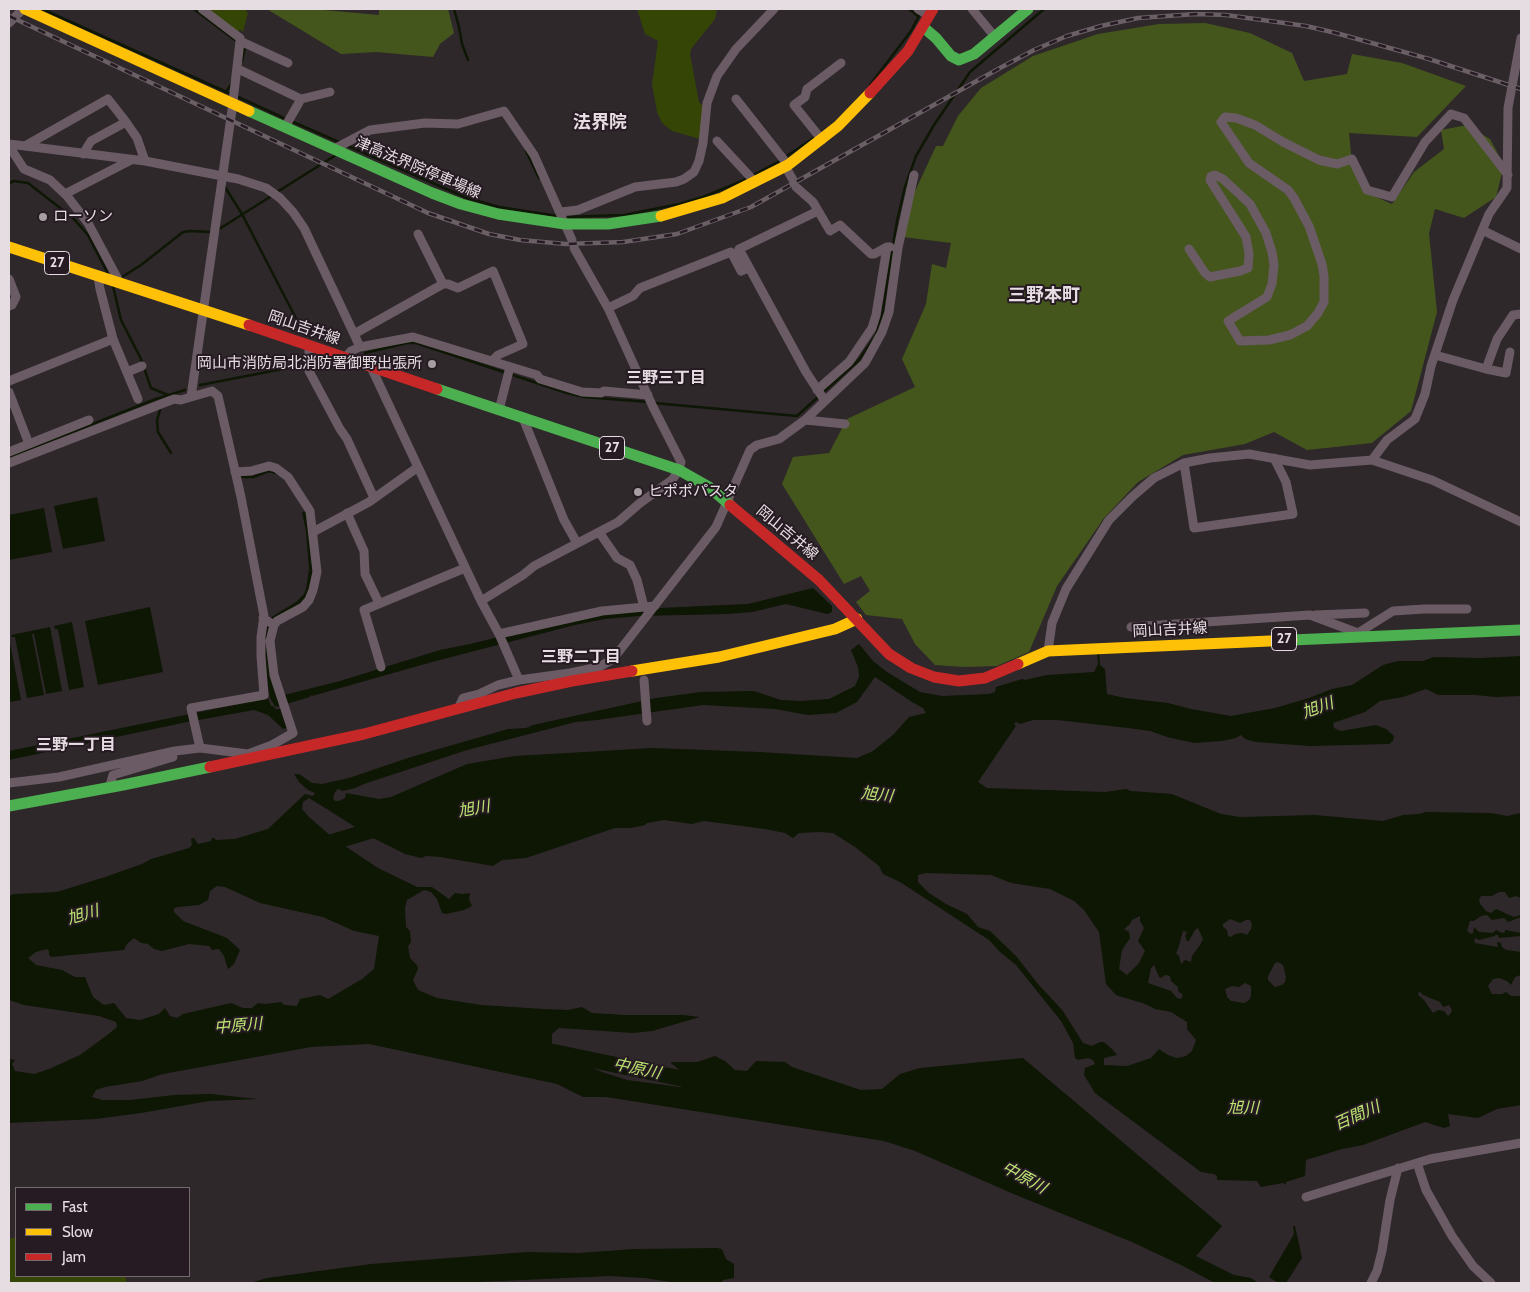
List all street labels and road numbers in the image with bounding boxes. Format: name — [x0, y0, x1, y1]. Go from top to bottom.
street label: 津高法界院停車場線 — [352, 133, 484, 203]
road number: 27 — [44, 252, 70, 274]
street label: 岡山吉井線 — [266, 307, 342, 349]
road number: 27 — [600, 436, 624, 459]
street label: 岡山吉井線 — [752, 502, 822, 564]
street label: 岡山吉井線 — [1132, 619, 1208, 641]
road number: 27 — [1272, 628, 1296, 650]

